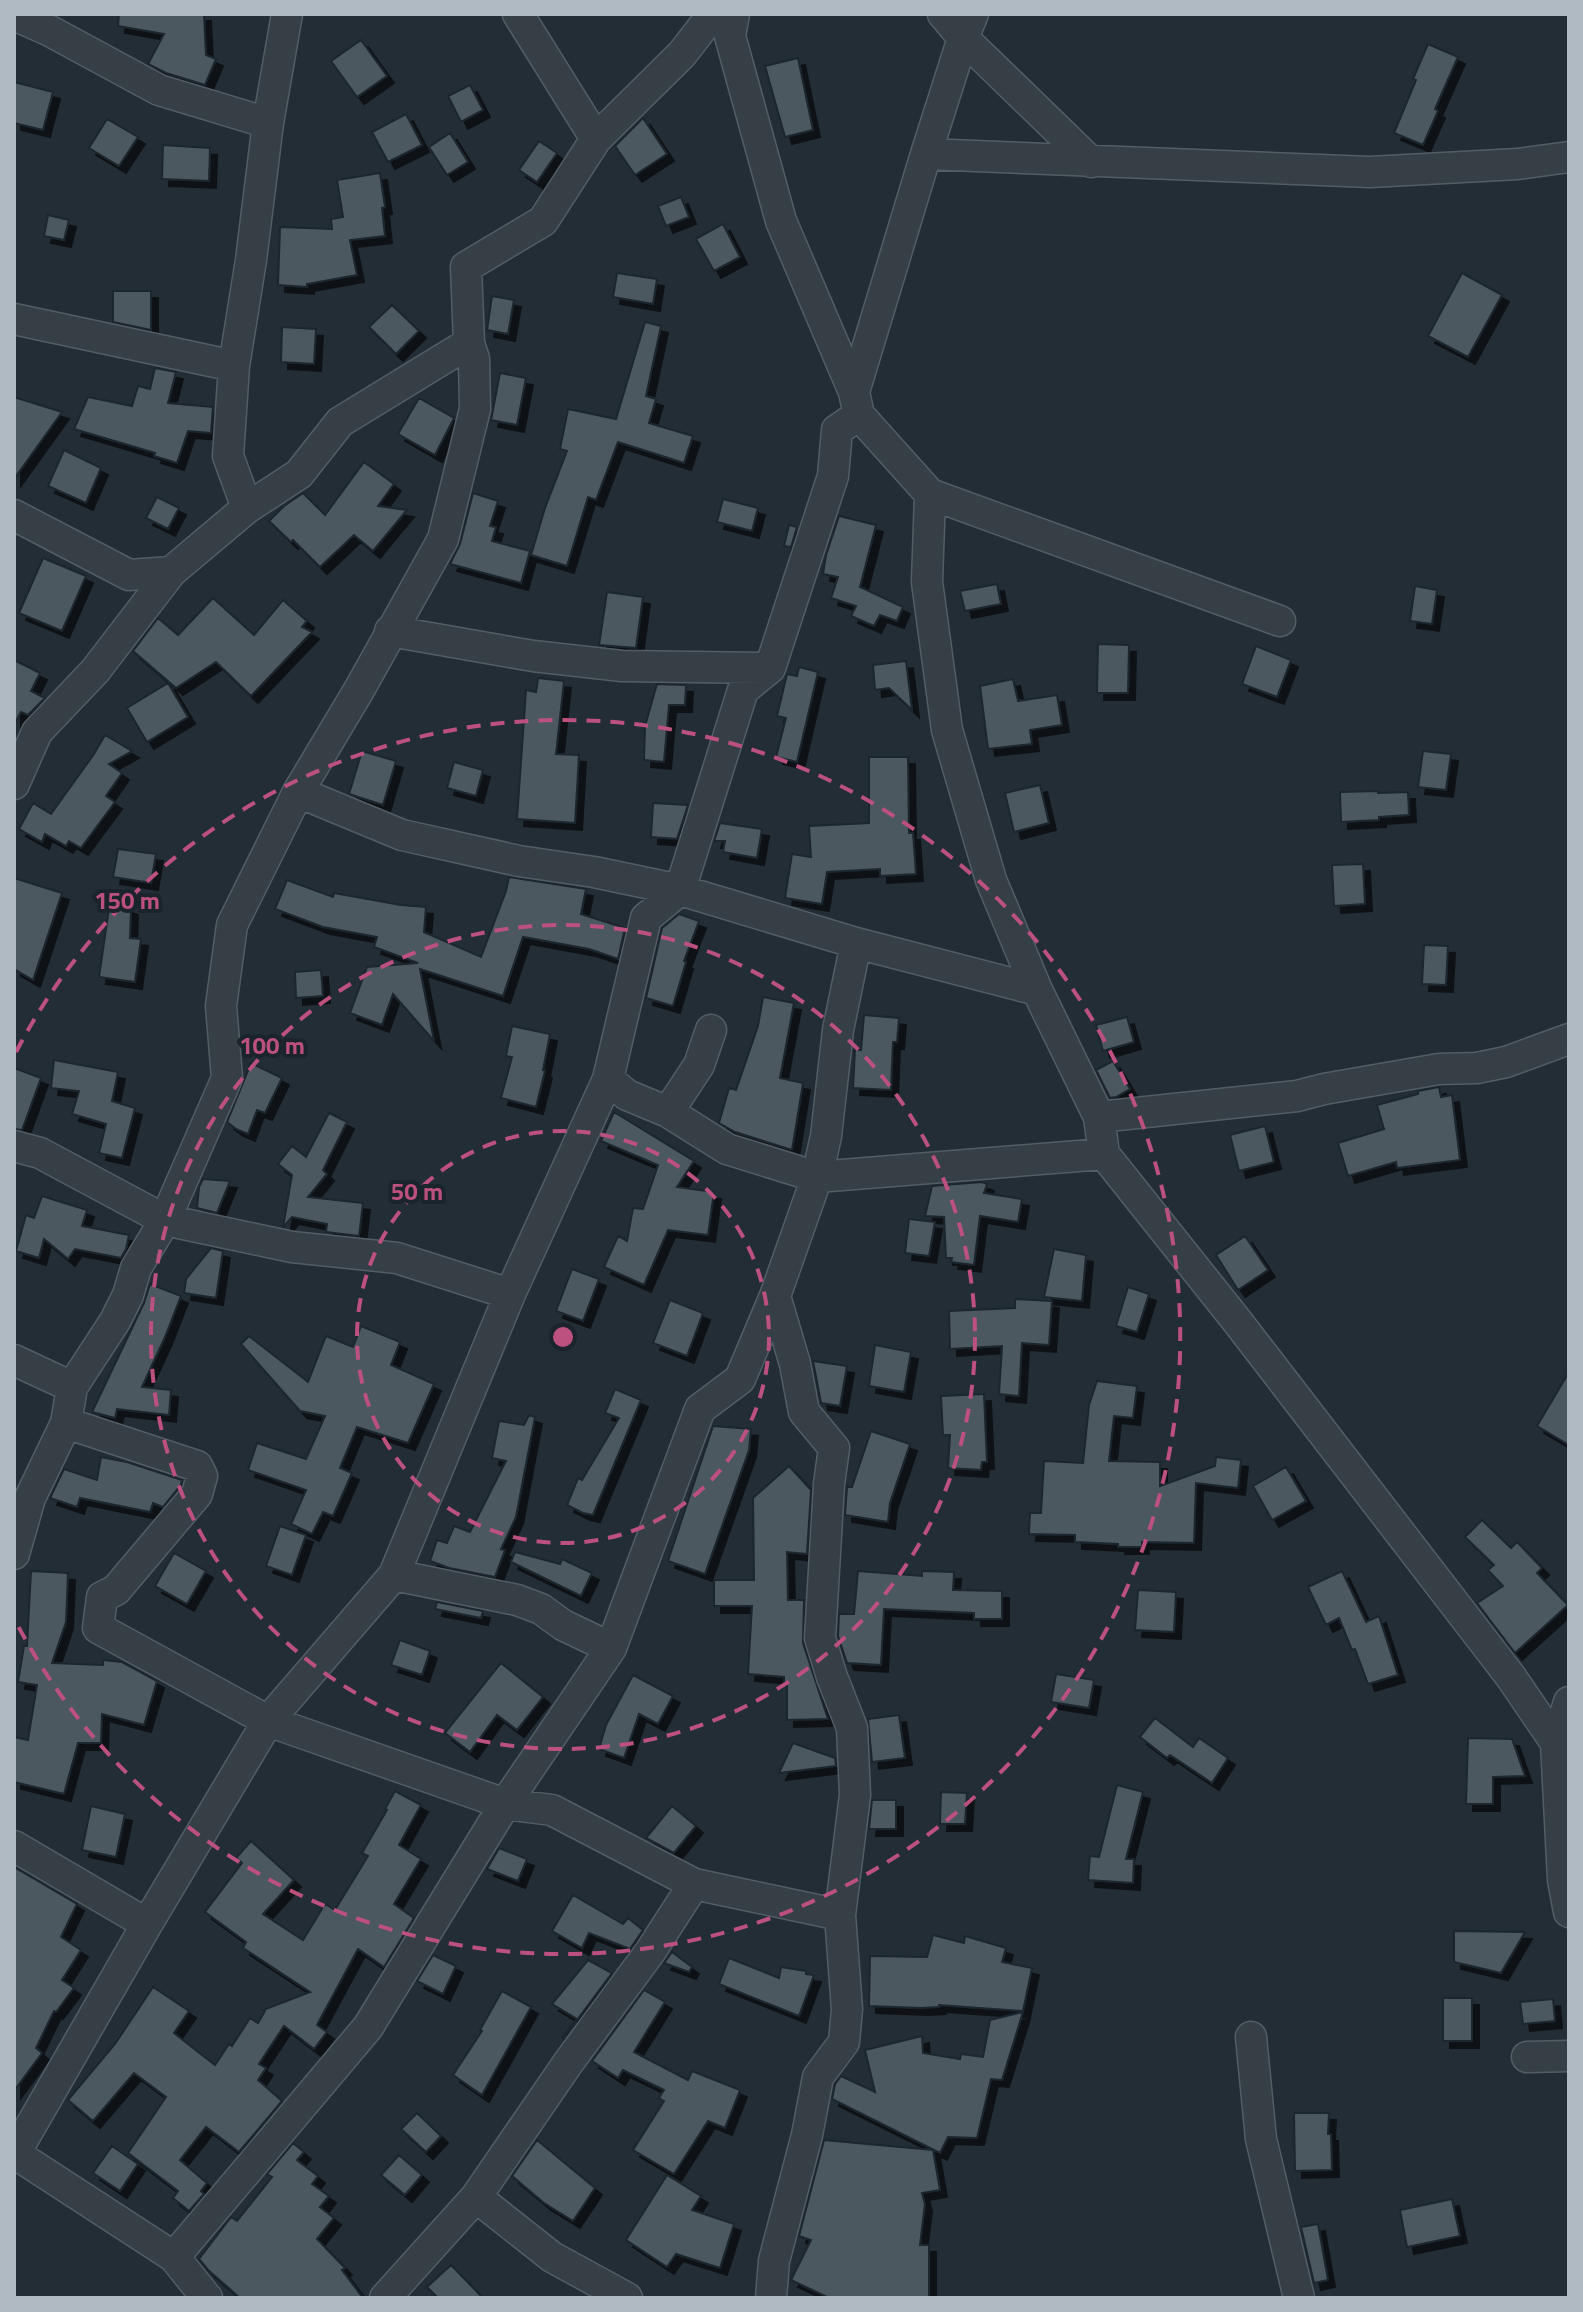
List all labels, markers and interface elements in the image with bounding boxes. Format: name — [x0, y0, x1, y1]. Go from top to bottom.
text: 150 m — [94, 882, 160, 918]
text: 100 m — [239, 1027, 305, 1063]
text: 50 m — [391, 1173, 443, 1209]
centre of rings — [549, 1323, 577, 1351]

